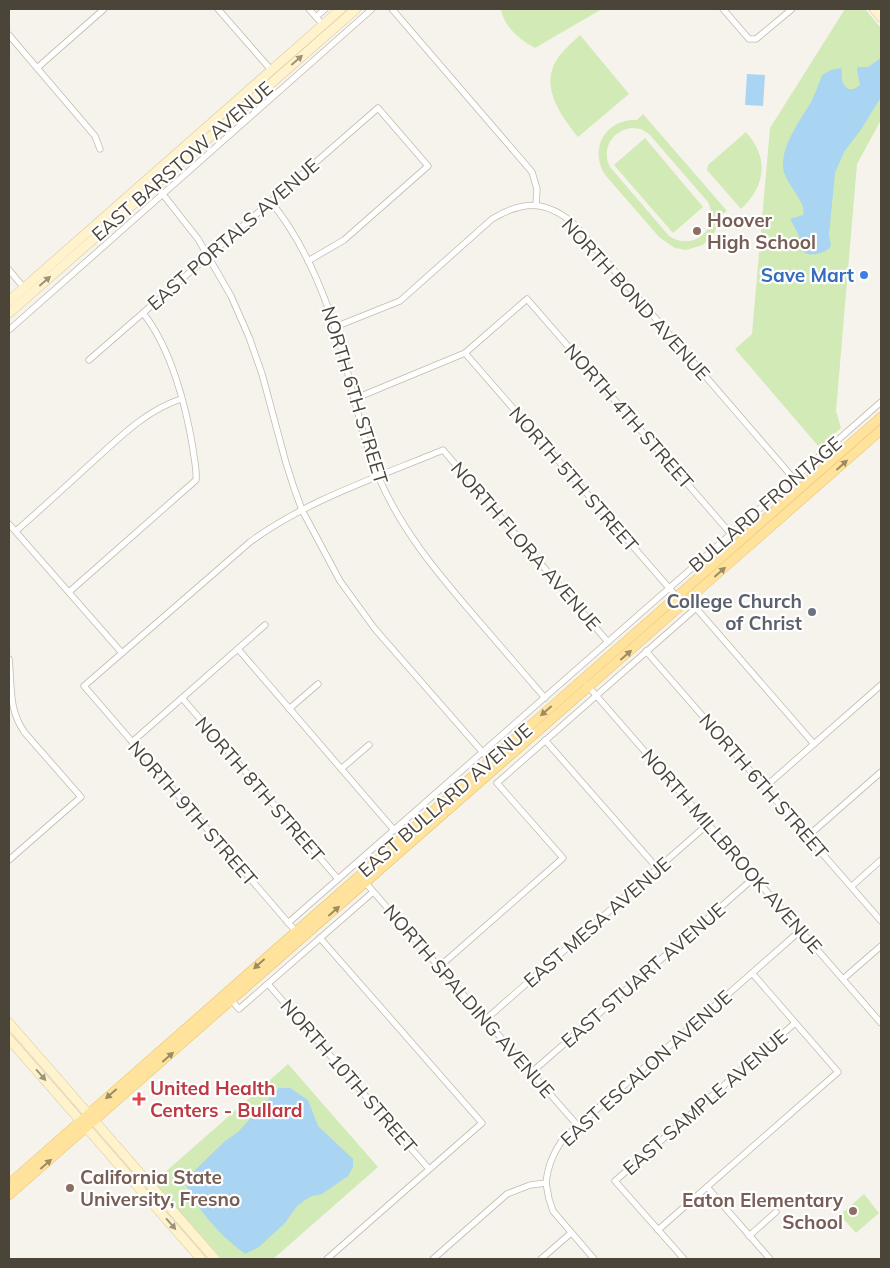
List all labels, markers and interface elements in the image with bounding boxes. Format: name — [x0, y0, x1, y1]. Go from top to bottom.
one-way arrow — [291, 54, 303, 66]
street label: EAST BARSTOW AVENUE — [87, 76, 277, 246]
street label: EAST PORTALS AVENUE — [142, 153, 324, 315]
place label: Hoover High School — [707, 208, 816, 254]
street label: NORTH BOND AVENUE — [557, 213, 715, 385]
marker: Hoover High School — [691, 225, 703, 237]
place label: Save Mart — [761, 263, 854, 287]
marker: Save Mart — [858, 269, 870, 281]
one-way arrow — [39, 276, 52, 287]
street label: NORTH 6TH STREET — [317, 303, 394, 487]
street label: NORTH 4TH STREET — [559, 338, 699, 494]
street label: NORTH 5TH STREET — [504, 401, 644, 557]
street label: BULLARD FRONTAGE — [684, 431, 846, 577]
street label: NORTH FLORA AVENUE — [446, 457, 606, 635]
one-way arrow — [836, 459, 849, 470]
one-way arrow — [714, 566, 726, 578]
place label: College Church of Christ — [666, 589, 802, 635]
marker: College Church of Christ — [806, 606, 818, 618]
one-way arrow — [619, 649, 632, 660]
one-way arrow — [540, 706, 553, 717]
street label: NORTH 6TH STREET — [694, 708, 834, 864]
street label: NORTH 8TH STREET — [190, 711, 330, 867]
street label: EAST BULLARD AVENUE — [353, 718, 537, 882]
street label: NORTH 9TH STREET — [123, 735, 263, 891]
street label: NORTH MILLBROOK AVENUE — [637, 744, 827, 958]
street label: EAST MESA AVENUE — [518, 851, 676, 993]
street label: EAST STUART AVENUE — [556, 897, 730, 1053]
street label: NORTH SPALDING AVENUE — [378, 899, 560, 1103]
one-way arrow — [327, 906, 340, 917]
one-way arrow — [253, 958, 265, 970]
street label: EAST ESCALON AVENUE — [555, 985, 737, 1151]
street label: NORTH 10TH STREET — [276, 994, 423, 1158]
street label: EAST SAMPLE AVENUE — [618, 1024, 792, 1180]
one-way arrow — [162, 1051, 174, 1063]
one-way arrow — [35, 1069, 47, 1081]
place label: United Health Centers - Bullard — [150, 1076, 303, 1122]
one-way arrow — [104, 1089, 117, 1100]
marker: United Health Centers - Bullard — [132, 1092, 146, 1106]
one-way arrow — [39, 1158, 52, 1169]
place label: California State University, Fresno — [80, 1165, 240, 1211]
marker: California State University, Fresno — [64, 1182, 76, 1194]
place label: Eaton Elementary School — [682, 1188, 844, 1234]
marker: Eaton Elementary School — [847, 1205, 859, 1217]
one-way arrow — [165, 1218, 176, 1231]

